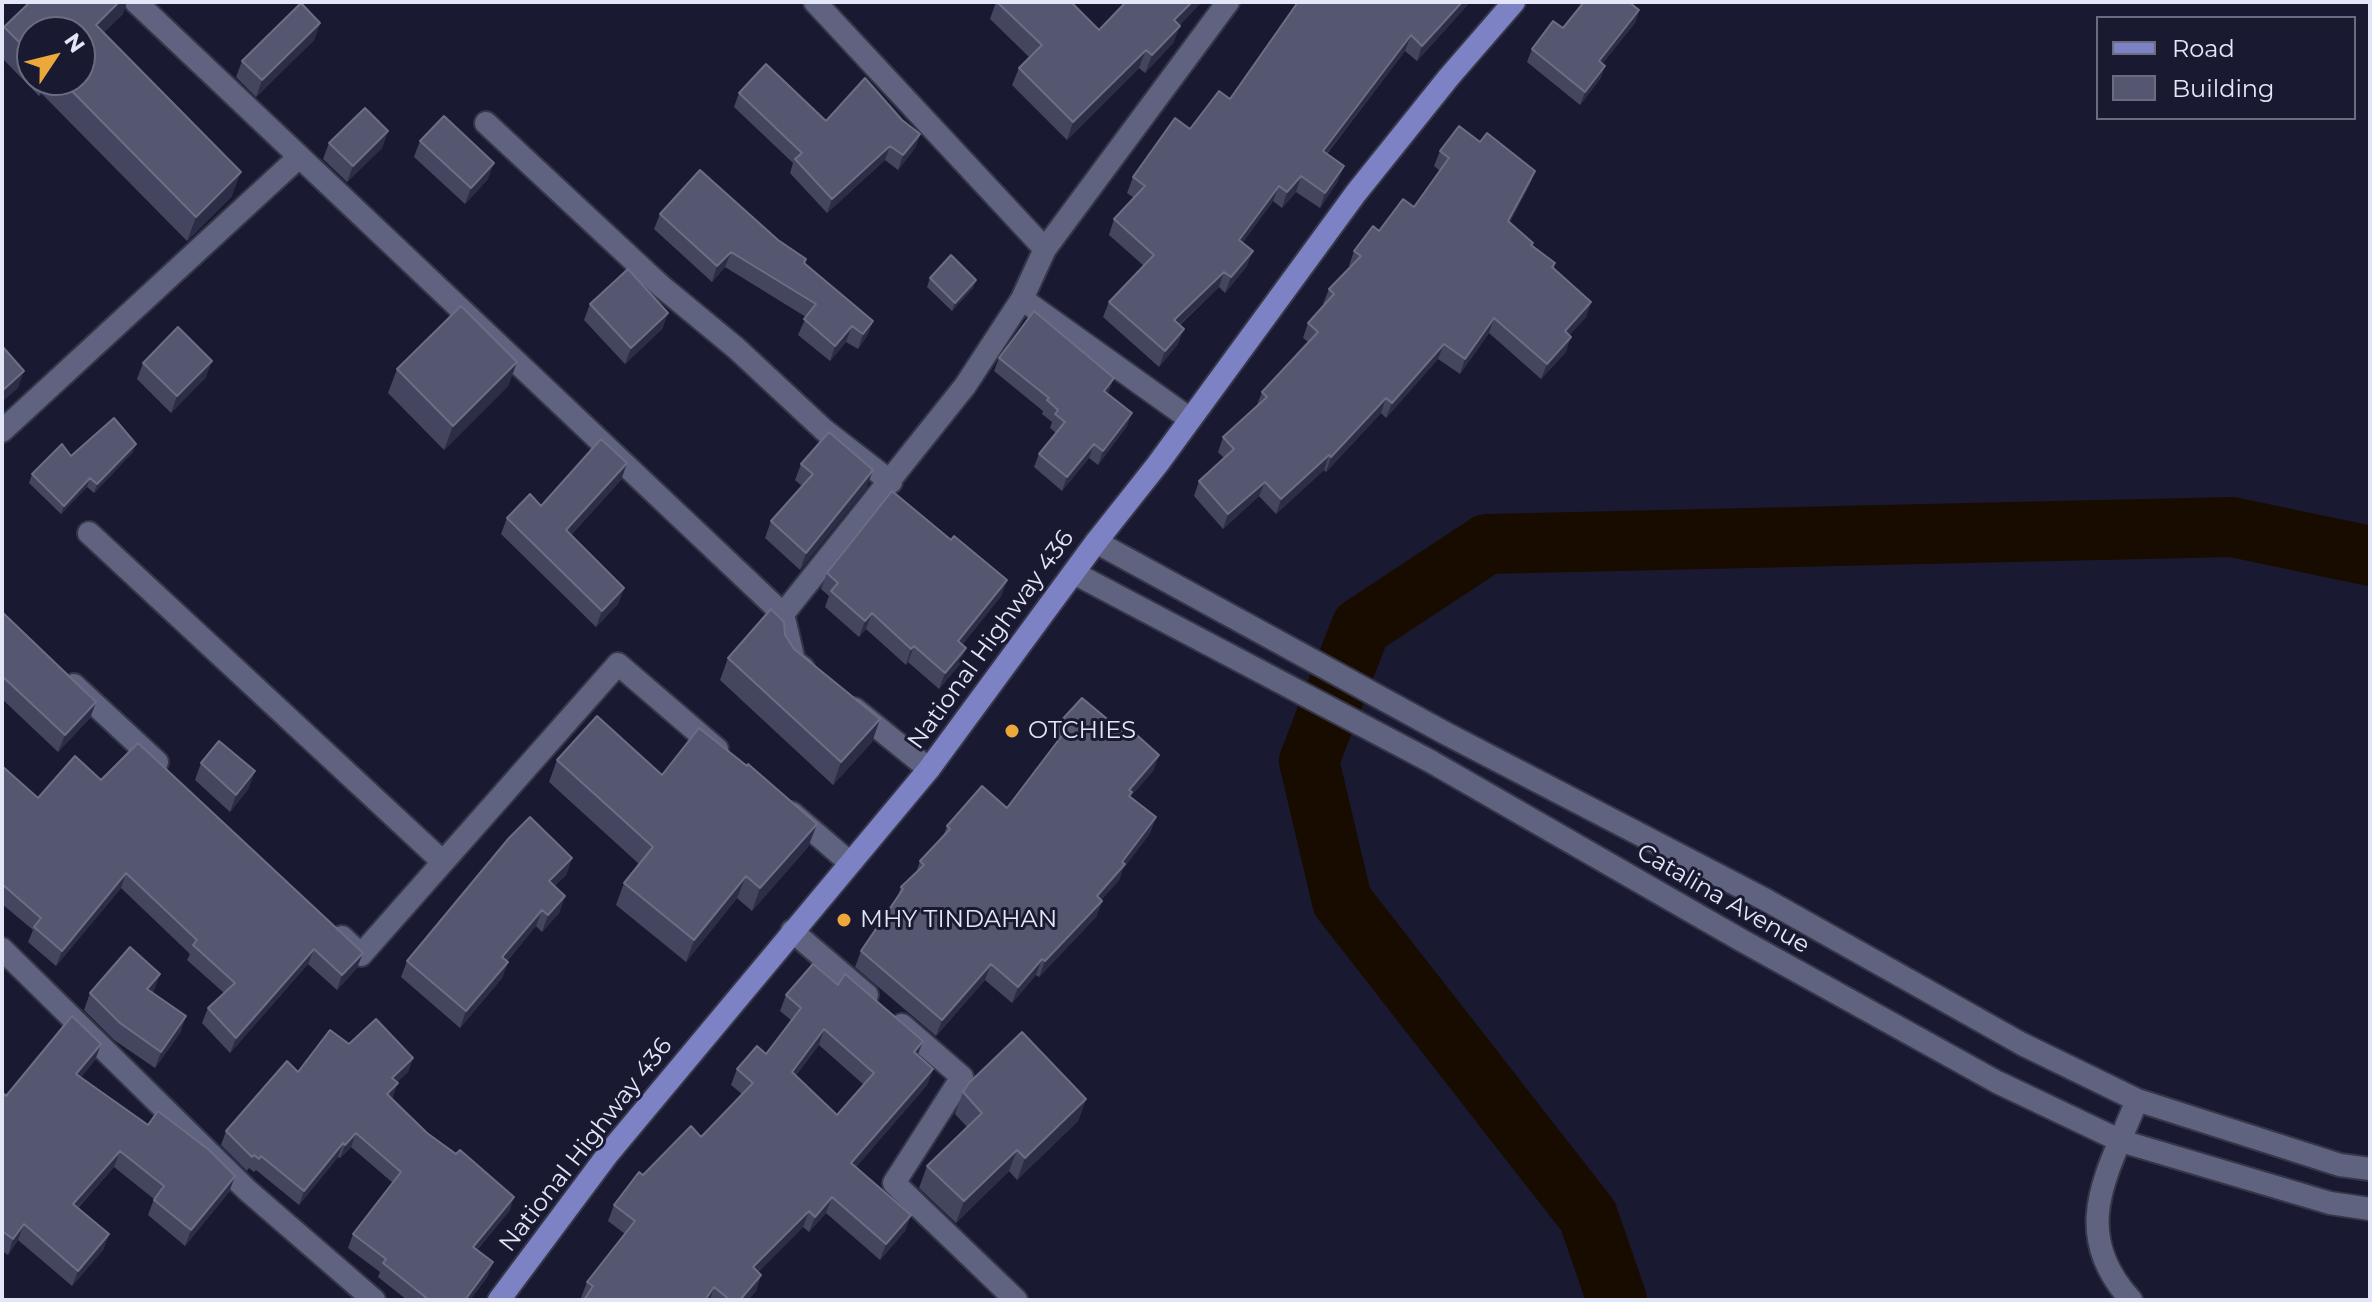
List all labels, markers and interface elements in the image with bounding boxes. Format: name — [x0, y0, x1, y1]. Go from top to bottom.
north arrow — [16, 16, 96, 96]
legend — [2096, 16, 2356, 120]
text: N — [58, 28, 91, 58]
text: Road — [2172, 34, 2235, 63]
text: Building — [2172, 74, 2275, 103]
street label: National Highway 436 — [902, 525, 1080, 755]
place label: OTCHIES — [1028, 717, 1136, 745]
marker: OTCHIES — [1003, 722, 1021, 740]
street label: Catalina Avenue — [1632, 838, 1814, 960]
place label: MHY TINDAHAN — [860, 906, 1057, 934]
marker: MHY TINDAHAN — [835, 911, 853, 929]
street label: National Highway 436 — [493, 1032, 679, 1258]

